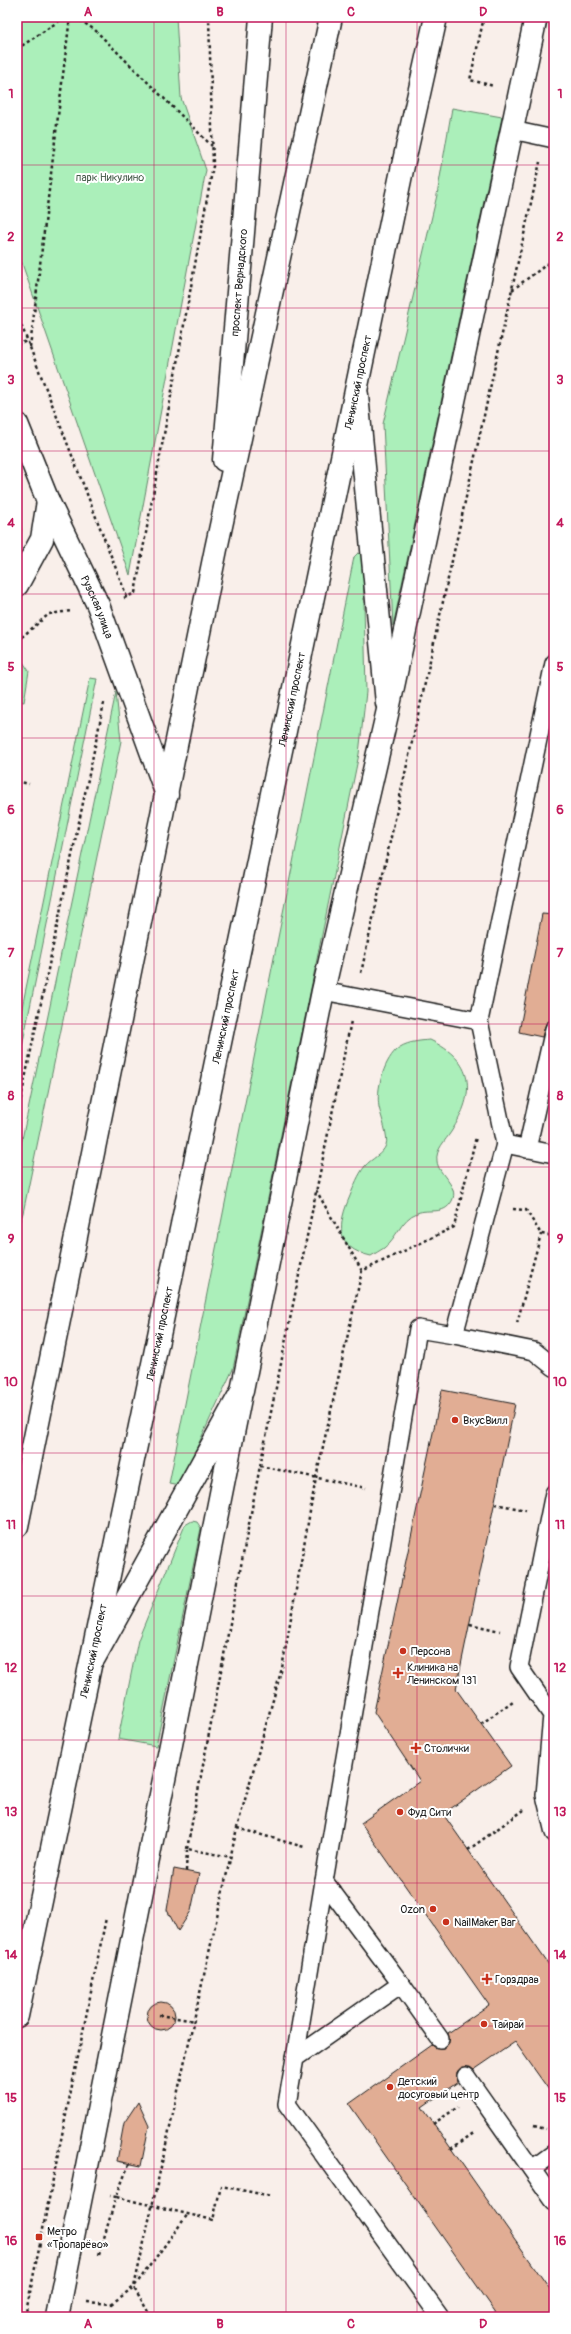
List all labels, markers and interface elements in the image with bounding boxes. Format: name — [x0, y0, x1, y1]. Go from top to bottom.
text: A — [84, 4, 93, 20]
text: B — [216, 4, 224, 20]
text: C — [347, 4, 355, 20]
text: D — [479, 4, 487, 20]
text: 1 — [8, 86, 14, 102]
text: 1 — [557, 86, 563, 102]
park label: парк Никулино — [76, 171, 144, 184]
street label: проспект Вернадского — [228, 228, 250, 337]
text: 2 — [7, 229, 15, 245]
text: 2 — [556, 229, 564, 245]
street label: Ленинский проспект — [342, 333, 375, 432]
text: 3 — [7, 372, 15, 388]
text: 3 — [556, 372, 564, 388]
text: 4 — [7, 515, 15, 531]
text: 4 — [556, 515, 564, 531]
street label: Рузская улица — [78, 574, 116, 640]
street label: Ленинский проспект — [276, 650, 308, 749]
text: 5 — [7, 659, 15, 675]
text: 5 — [556, 659, 564, 675]
text: 6 — [7, 802, 15, 818]
text: 6 — [556, 802, 564, 818]
text: 7 — [8, 945, 15, 961]
text: 7 — [557, 945, 564, 961]
street label: Ленинский проспект — [210, 968, 242, 1066]
text: 8 — [8, 1088, 15, 1104]
text: 8 — [557, 1088, 564, 1104]
text: 9 — [8, 1231, 15, 1247]
text: 9 — [557, 1231, 564, 1247]
street label: Ленинский проспект — [143, 1285, 176, 1383]
text: 10 — [4, 1374, 18, 1390]
text: 10 — [553, 1374, 567, 1390]
place label: ВкусВилл — [463, 1414, 508, 1427]
marker: ВкусВилл — [450, 1415, 460, 1425]
text: 11 — [6, 1517, 16, 1533]
text: 11 — [555, 1517, 565, 1533]
street label: Ленинский проспект — [77, 1602, 110, 1700]
place label: Персона — [411, 1645, 450, 1658]
marker: Персона — [398, 1646, 408, 1656]
text: 12 — [5, 1660, 17, 1676]
text: 12 — [554, 1660, 566, 1676]
place label: Клиника на Ленинском 131 — [406, 1661, 476, 1687]
marker: Клиника на Ленинском 131 — [392, 1667, 404, 1679]
place label: Столички — [424, 1742, 469, 1755]
marker: Столички — [411, 1743, 421, 1753]
text: 13 — [5, 1804, 17, 1820]
text: 13 — [554, 1804, 566, 1820]
place label: Фуд Сити — [408, 1806, 451, 1819]
marker: Фуд Сити — [395, 1807, 405, 1817]
place label: Ozon — [400, 1903, 425, 1916]
marker: Ozon — [428, 1904, 438, 1914]
place label: NailMaker Bar — [454, 1916, 516, 1929]
marker: NailMaker Bar — [441, 1917, 451, 1927]
text: 14 — [5, 1947, 18, 1963]
text: 14 — [554, 1947, 567, 1963]
place label: Горздрав — [495, 1973, 539, 1986]
marker: Горздрав — [482, 1974, 492, 1984]
place label: Тайрай — [492, 2018, 524, 2031]
marker: Тайрай — [479, 2019, 489, 2029]
place label: Детский досуговый центр — [397, 2075, 479, 2101]
marker: Детский досуговый центр — [385, 2082, 395, 2092]
text: 15 — [5, 2090, 17, 2106]
text: 15 — [554, 2090, 566, 2106]
place label: Метро «Тропарёво» — [47, 2225, 109, 2251]
marker: Метро «Тропарёво» — [34, 2232, 44, 2242]
text: 16 — [5, 2233, 18, 2249]
text: 16 — [554, 2233, 567, 2249]
text: A — [84, 2316, 93, 2332]
text: B — [216, 2316, 224, 2332]
text: C — [347, 2316, 355, 2332]
text: D — [479, 2316, 487, 2332]

